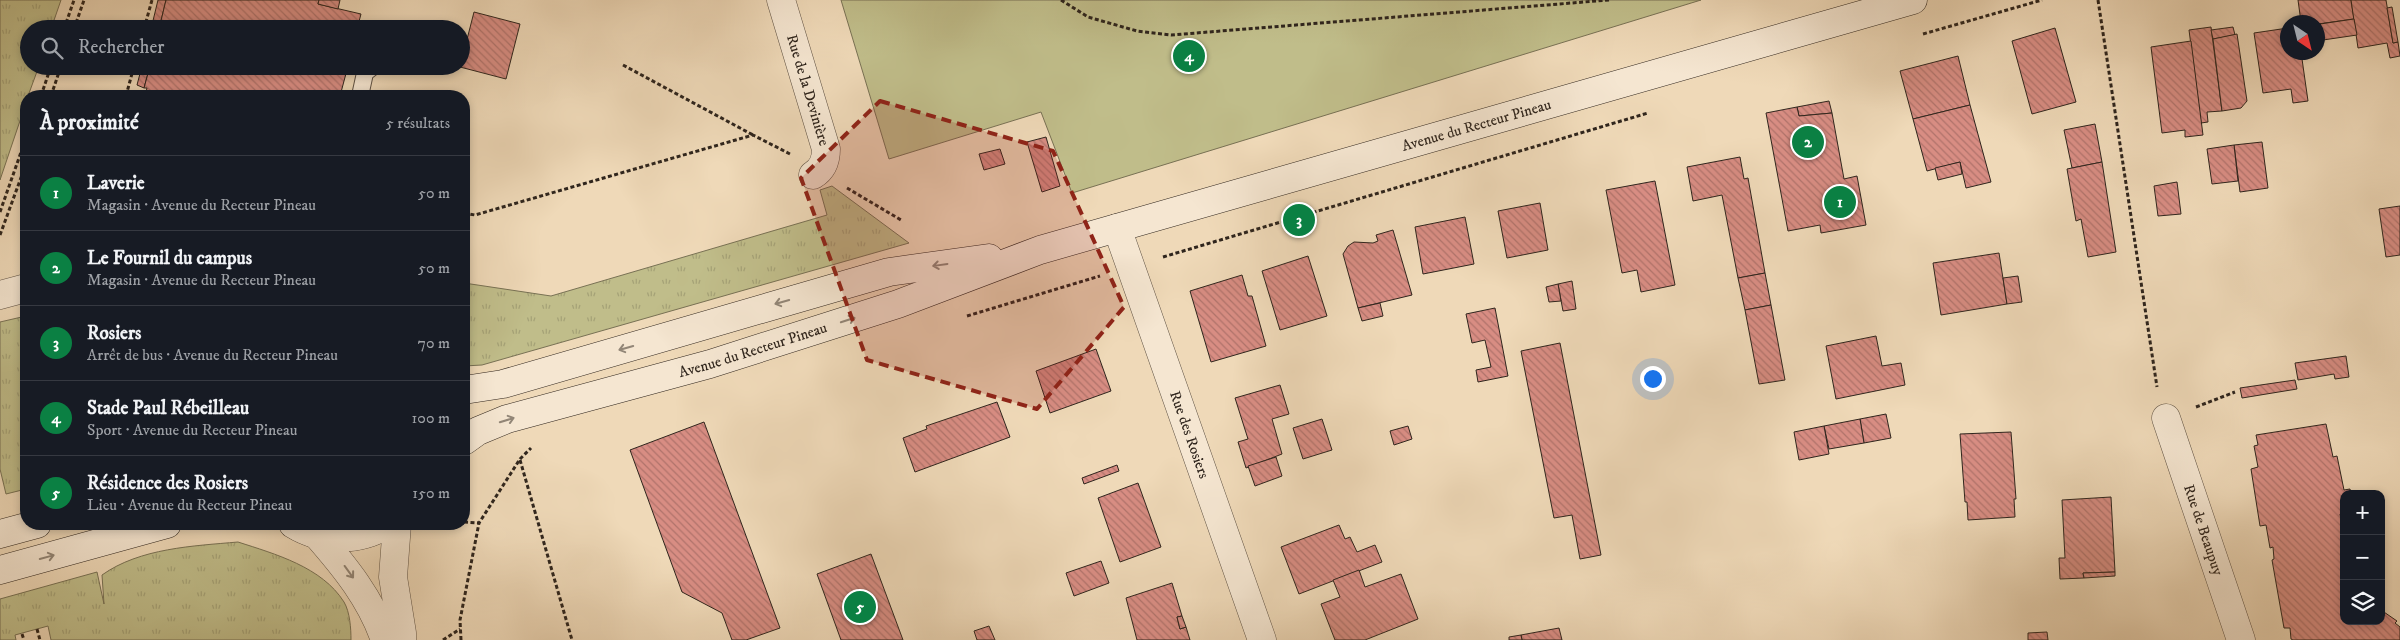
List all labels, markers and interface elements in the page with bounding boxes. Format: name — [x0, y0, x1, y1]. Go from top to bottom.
north arrow — [2280, 15, 2325, 60]
search box — [20, 20, 470, 75]
street label: Rue de la Devinière — [782, 32, 833, 148]
icon: search — [38, 34, 66, 62]
text: Rechercher — [78, 36, 164, 59]
pin: 4 — [1173, 37, 1205, 75]
street label: Avenue du Recteur Pineau — [1400, 95, 1553, 156]
text: À proximité — [40, 110, 139, 136]
text: 5 résultats — [386, 113, 450, 133]
pin: 2 — [1792, 123, 1824, 161]
text: Laverie — [87, 172, 145, 195]
text: 1 — [53, 183, 59, 203]
text: 50 m — [418, 183, 450, 203]
pin: 1 — [1824, 183, 1856, 221]
text: Magasin · Avenue du Recteur Pineau — [87, 195, 316, 215]
pin: 3 — [1283, 201, 1315, 239]
text: Le Fournil du campus — [87, 247, 252, 270]
text: 2 — [52, 258, 60, 278]
text: 50 m — [418, 258, 450, 278]
one-way arrow — [932, 260, 948, 270]
text: Magasin · Avenue du Recteur Pineau — [87, 270, 316, 290]
one-way arrow — [774, 298, 790, 308]
one-way arrow — [839, 315, 855, 325]
street label: Avenue du Recteur Pineau — [677, 318, 830, 382]
text: Rosiers — [87, 322, 141, 345]
text: 3 — [53, 333, 59, 353]
text: 70 m — [418, 333, 450, 353]
one-way arrow — [618, 343, 634, 353]
text: Arrêt de bus · Avenue du Recteur Pineau — [87, 345, 338, 365]
your location — [1640, 366, 1666, 392]
street label: Rue des Rosiers — [1165, 388, 1213, 481]
text: Stade Paul Rébeilleau — [87, 397, 249, 420]
text: 4 — [51, 408, 61, 428]
text: 100 m — [412, 408, 450, 428]
one-way arrow — [499, 414, 515, 424]
text: Sport · Avenue du Recteur Pineau — [87, 420, 297, 440]
text: Résidence des Rosiers — [87, 472, 248, 495]
street label: Rue de Beaupuy — [2179, 482, 2228, 579]
text: 5 — [52, 483, 60, 503]
text: 150 m — [412, 483, 450, 503]
map controls — [2340, 490, 2385, 625]
button: + — [2340, 490, 2385, 535]
text: Lieu · Avenue du Recteur Pineau — [87, 495, 292, 515]
button: − — [2340, 535, 2385, 580]
one-way arrow — [39, 552, 55, 561]
one-way arrow — [343, 565, 354, 578]
button: layers — [2340, 580, 2385, 625]
pin: 5 — [844, 588, 876, 626]

